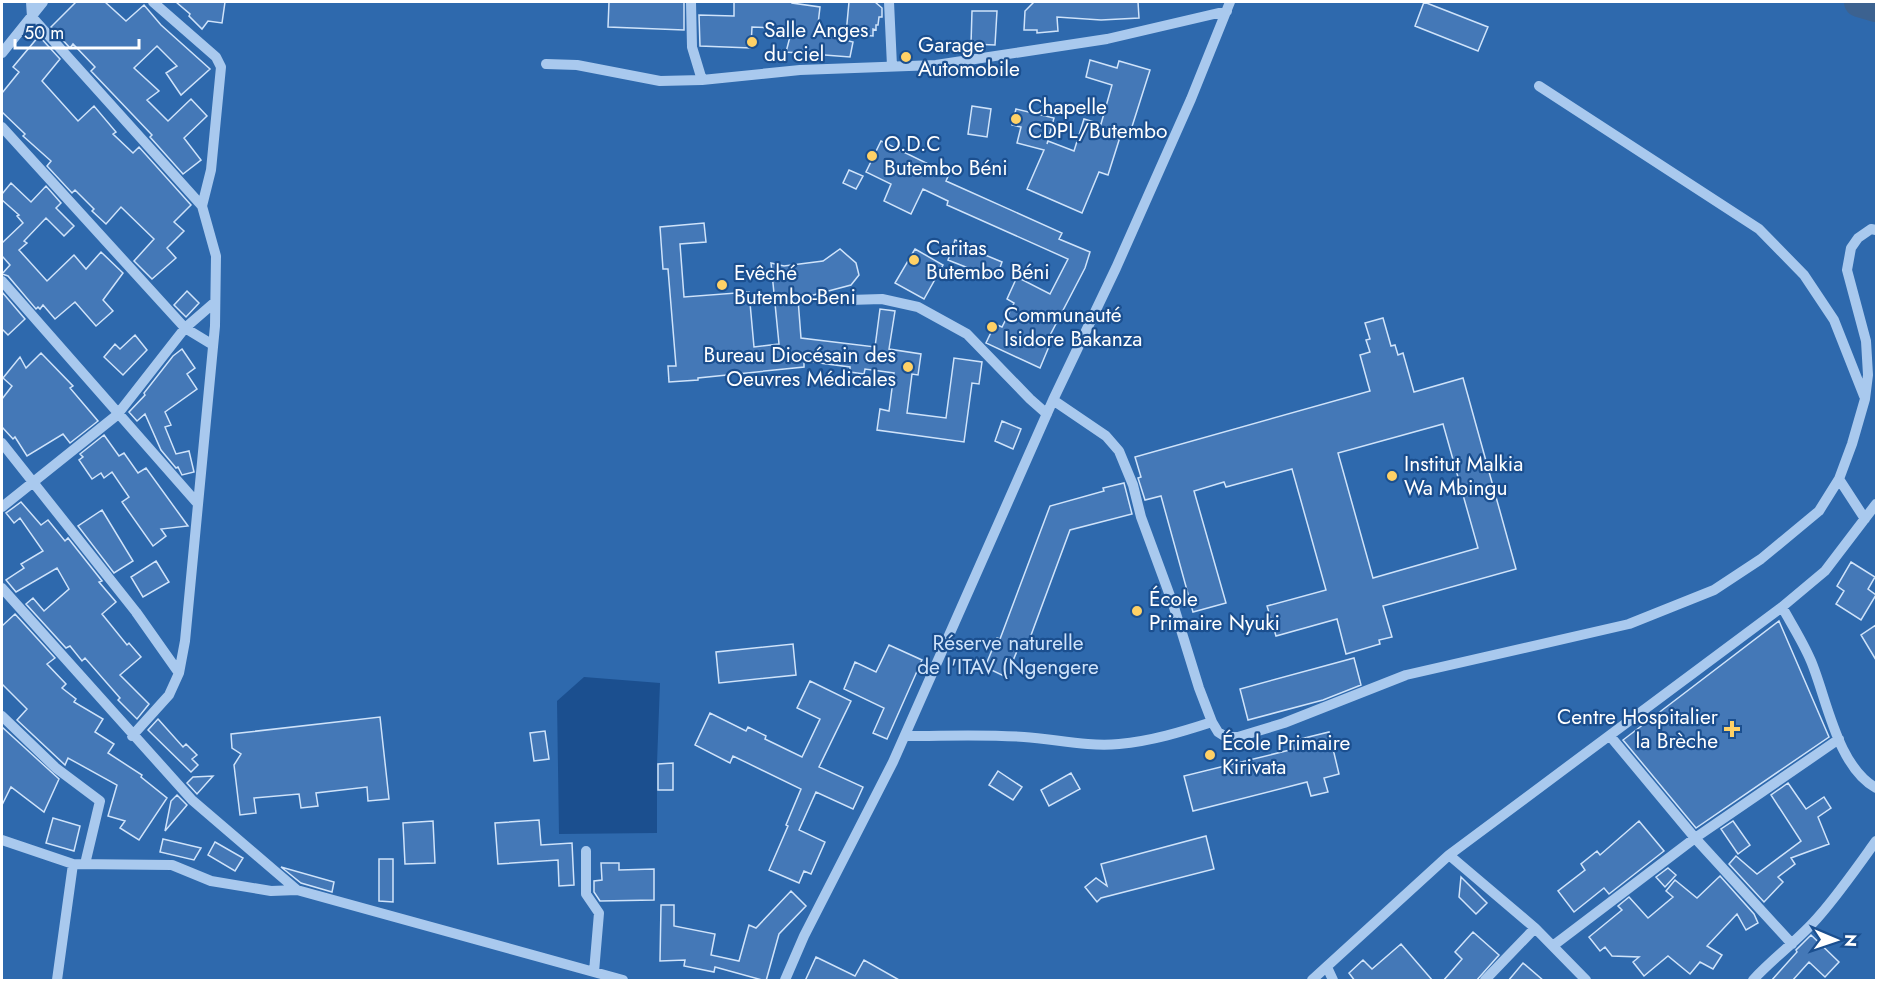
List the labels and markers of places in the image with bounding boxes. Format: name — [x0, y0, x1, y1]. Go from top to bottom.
place label: Salle Anges du ciel — [764, 15, 869, 69]
place label: Garage Automobile — [918, 30, 1020, 84]
marker: Salle Anges du ciel — [745, 35, 759, 49]
marker: Garage Automobile — [899, 50, 913, 64]
place label: Chapelle CDPL/Butembo — [1028, 92, 1167, 146]
marker: Chapelle CDPL/Butembo — [1009, 112, 1023, 126]
place label: O.D.C Butembo Béni — [884, 129, 1008, 183]
marker: O.D.C Butembo Béni — [865, 149, 879, 163]
place label: Caritas Butembo Béni — [926, 233, 1050, 287]
marker: Caritas Butembo Béni — [907, 253, 921, 267]
place label: Evêché Butembo-Beni — [734, 258, 856, 312]
marker: Evêché Butembo-Beni — [715, 278, 729, 292]
place label: Communauté Isidore Bakanza — [1004, 300, 1142, 354]
marker: Communauté Isidore Bakanza — [985, 320, 999, 334]
place label: Bureau Diocésain des Oeuvres Médicales — [703, 340, 896, 394]
marker: Bureau Diocésain des Oeuvres Médicales — [901, 360, 915, 374]
place label: Institut Malkia Wa Mbingu — [1404, 449, 1523, 503]
marker: Institut Malkia Wa Mbingu — [1385, 469, 1399, 483]
place label: École Primaire Nyuki — [1149, 584, 1280, 638]
marker: École Primaire Nyuki — [1130, 604, 1144, 618]
place label: Centre Hospitalier la Brèche — [1557, 702, 1719, 756]
marker: Centre Hospitalier la Brèche — [1723, 720, 1741, 738]
place label: École Primaire Kirivata — [1222, 728, 1351, 782]
marker: École Primaire Kirivata — [1203, 748, 1217, 762]

